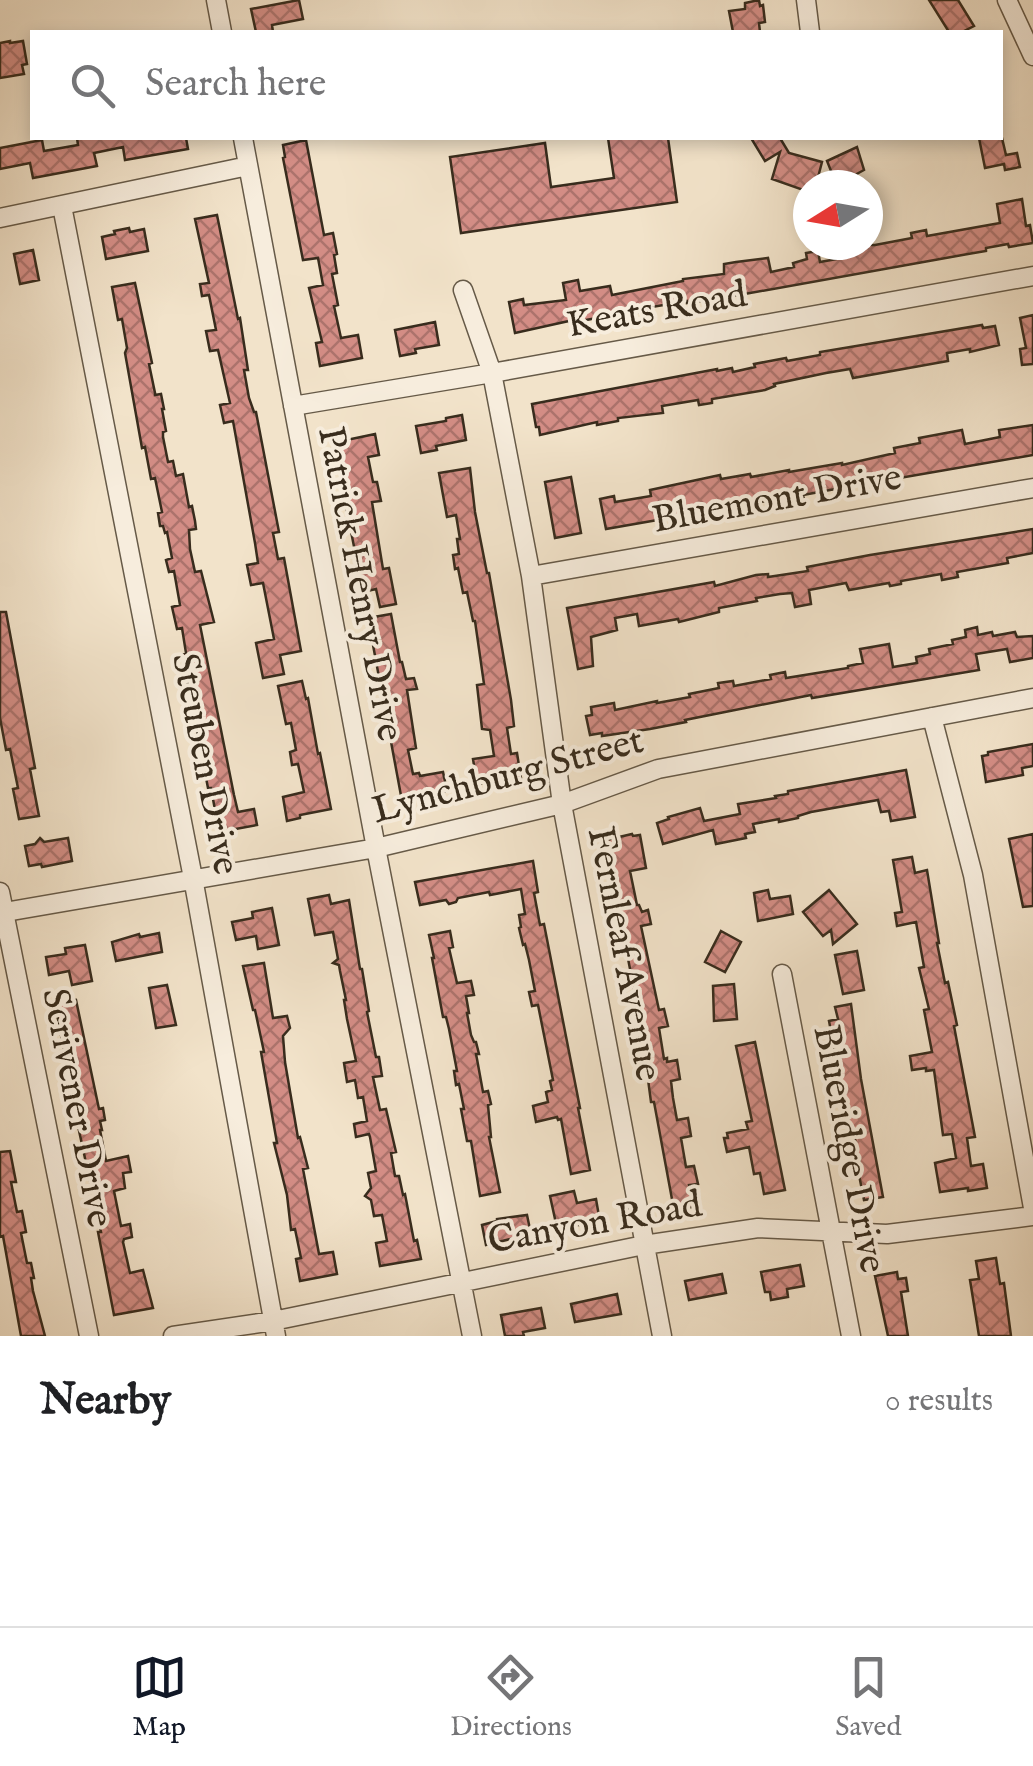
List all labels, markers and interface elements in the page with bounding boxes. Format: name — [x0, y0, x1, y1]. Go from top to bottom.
search box — [30, 30, 1003, 140]
icon: search — [65, 58, 120, 113]
text: Search here — [145, 61, 326, 109]
north arrow — [793, 170, 883, 260]
street label: Keats Road — [563, 271, 751, 350]
street label: Patrick Henry Drive — [305, 423, 413, 745]
street label: Bluemont Drive — [649, 454, 905, 546]
street label: Steuben Drive — [159, 649, 249, 879]
street label: Lynchburg Street — [367, 718, 649, 836]
street label: Fernleaf Avenue — [575, 823, 671, 1085]
street label: Scrivener Drive — [29, 985, 123, 1231]
street label: Blueridge Drive — [800, 1021, 896, 1277]
street label: Canyon Road — [484, 1181, 706, 1266]
text: Nearby — [40, 1375, 171, 1428]
text: 0 results — [885, 1381, 993, 1422]
tab: Map — [132, 1650, 187, 1745]
tab: Directions — [450, 1650, 572, 1745]
tab: Saved — [835, 1650, 901, 1745]

